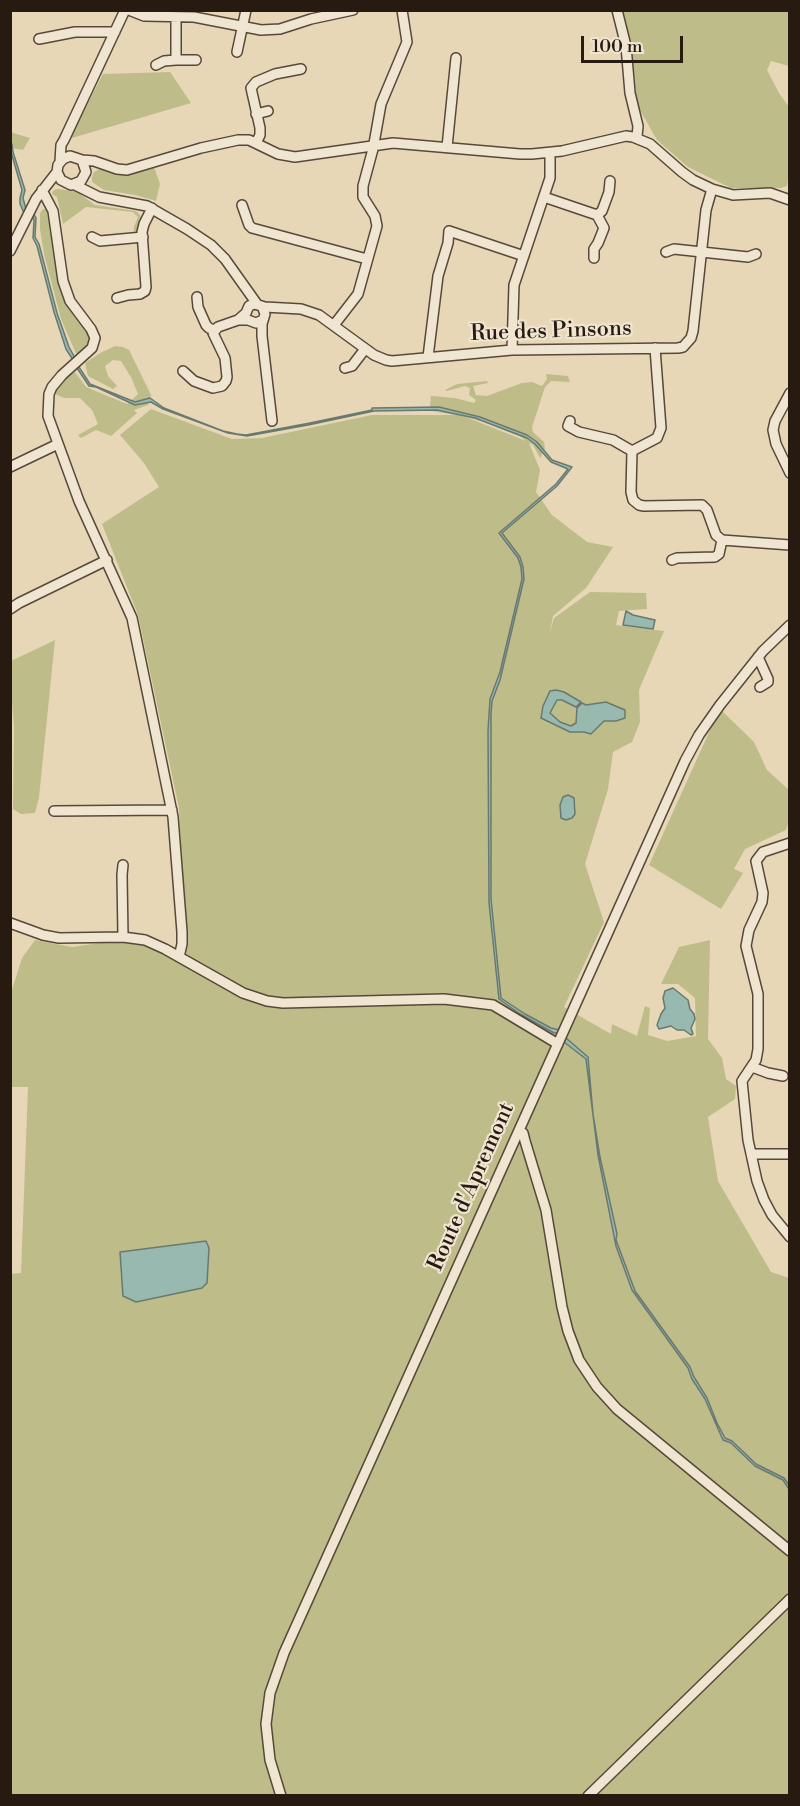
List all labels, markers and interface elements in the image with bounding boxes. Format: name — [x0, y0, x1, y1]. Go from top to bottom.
scale bar — [584, 24, 686, 62]
text: 100 m — [592, 35, 643, 58]
street label: Rue des Pinsons — [470, 316, 632, 348]
street label: Route d'Apremont — [423, 1099, 521, 1275]

